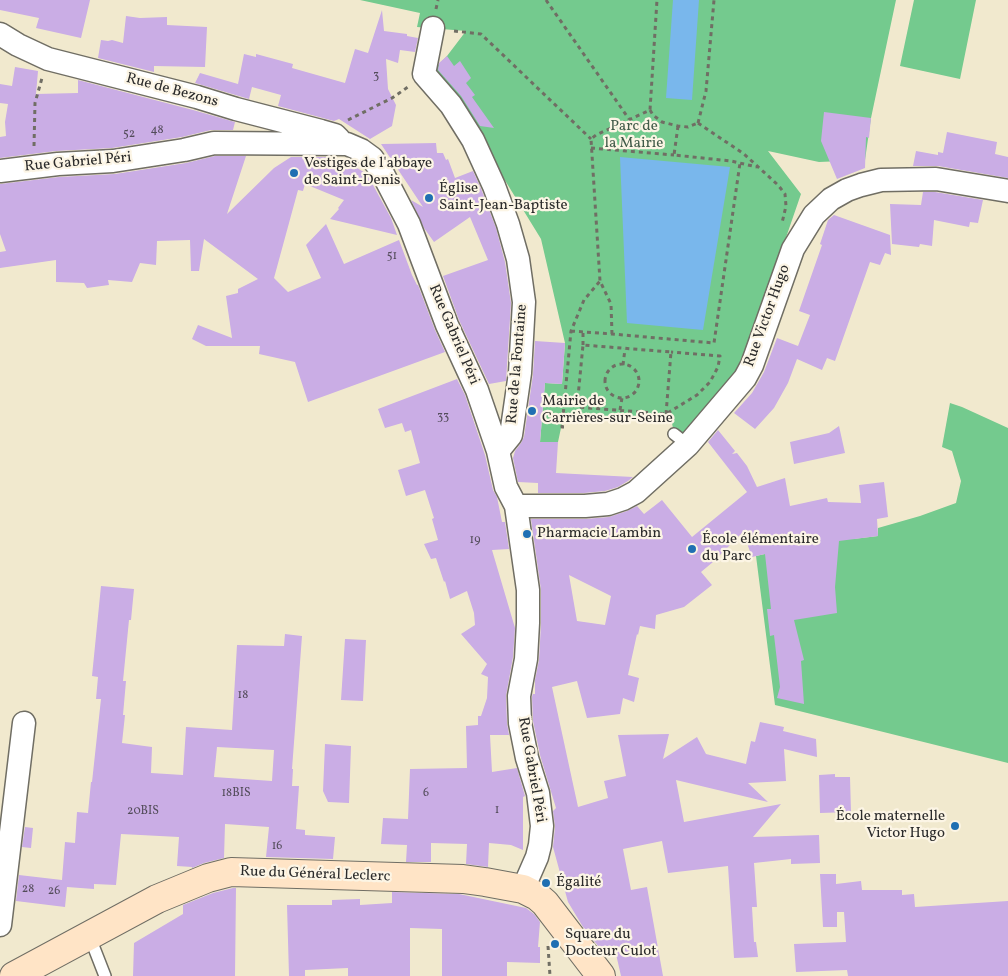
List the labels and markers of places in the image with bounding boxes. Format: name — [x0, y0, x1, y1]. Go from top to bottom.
place label: Vestiges de l'abbaye de Saint-Denis — [304, 155, 432, 190]
marker: Vestiges de l'abbaye de Saint-Denis — [288, 167, 300, 179]
place label: Église Saint-Jean-Baptiste — [439, 180, 568, 215]
marker: Église Saint-Jean-Baptiste — [423, 192, 435, 204]
place label: Mairie de Carrières-sur-Seine — [542, 393, 673, 428]
marker: Mairie de Carrières-sur-Seine — [526, 405, 538, 417]
place label: Pharmacie Lambin — [537, 525, 661, 543]
marker: Pharmacie Lambin — [521, 528, 533, 540]
place label: École élémentaire du Parc — [702, 531, 819, 566]
marker: École élémentaire du Parc — [686, 543, 698, 555]
place label: École maternelle Victor Hugo — [836, 808, 945, 843]
marker: École maternelle Victor Hugo — [949, 820, 961, 832]
place label: Égalité — [556, 874, 601, 892]
marker: Égalité — [540, 877, 552, 889]
place label: Square du Docteur Culot — [565, 926, 657, 961]
marker: Square du Docteur Culot — [549, 938, 561, 950]

